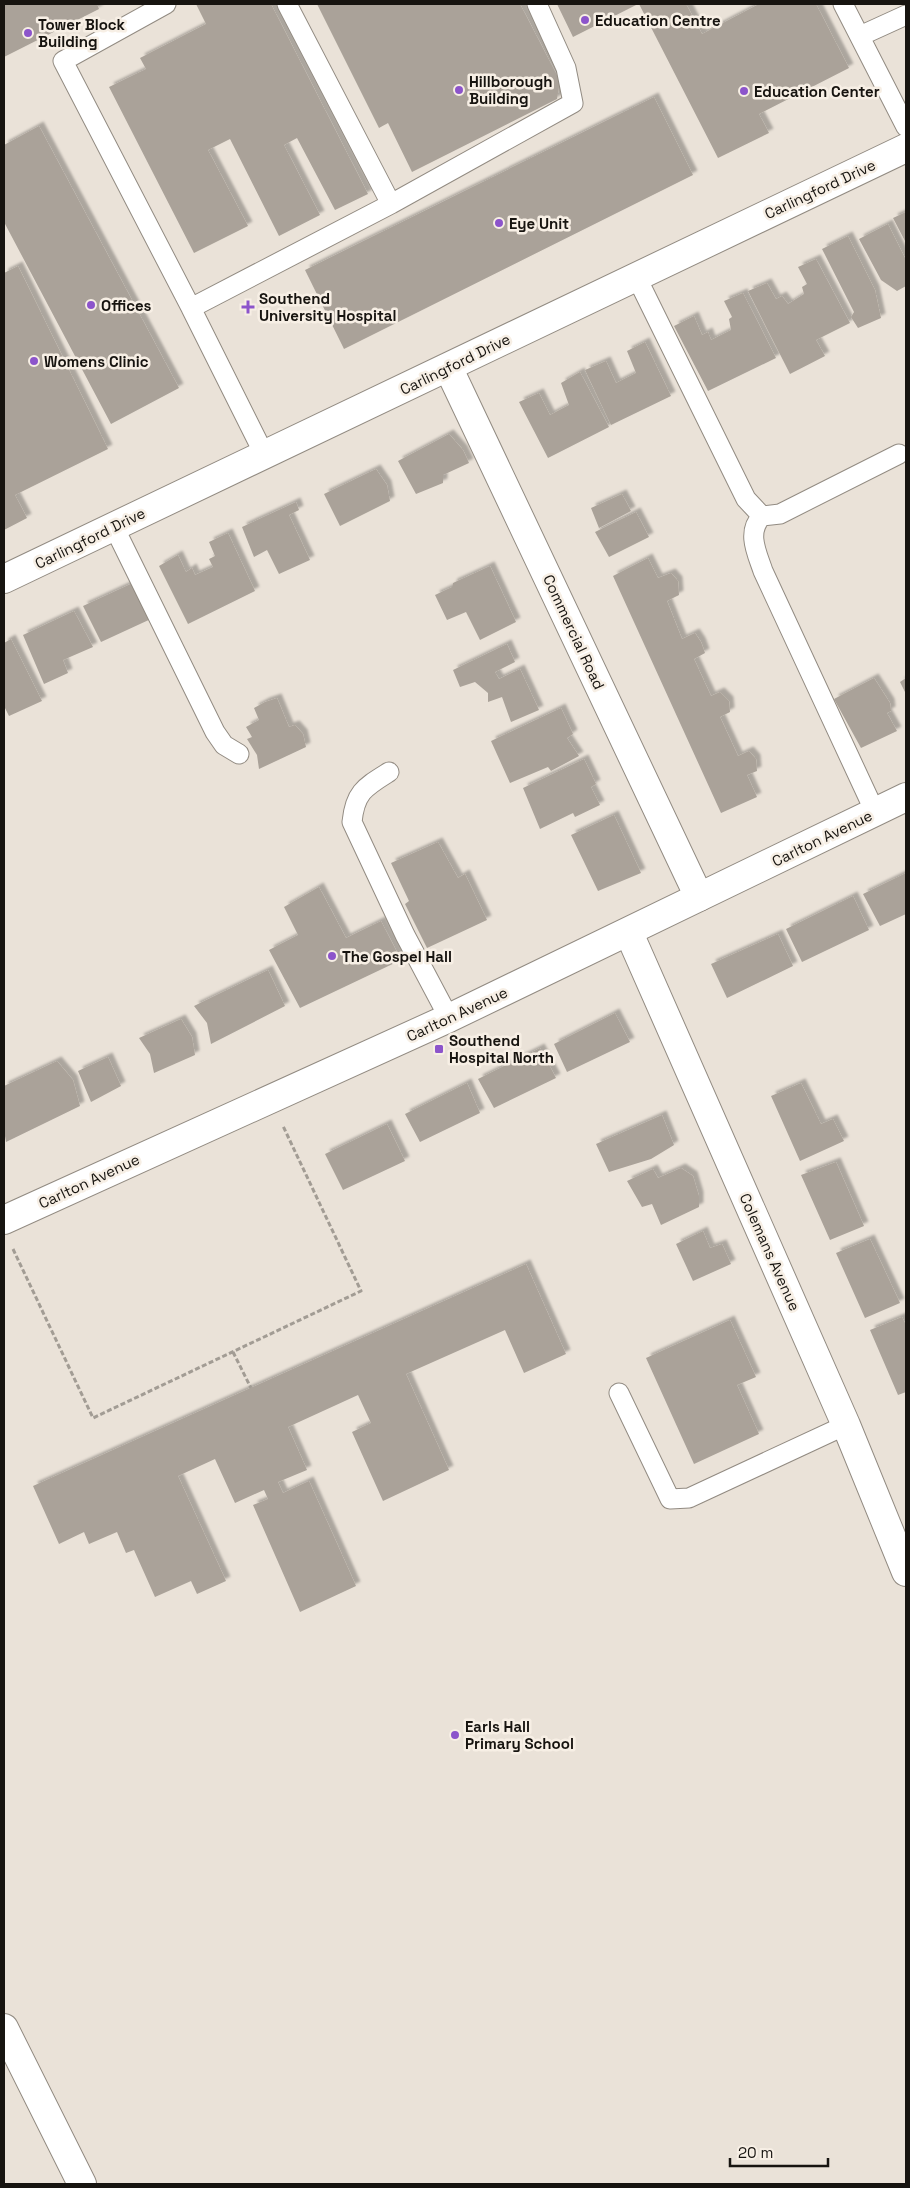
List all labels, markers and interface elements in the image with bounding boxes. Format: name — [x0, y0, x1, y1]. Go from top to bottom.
place label: Education Centre — [595, 11, 721, 30]
marker: Education Centre — [579, 14, 591, 26]
place label: Tower Block Building — [38, 15, 126, 51]
marker: Tower Block Building — [22, 27, 34, 39]
place label: Hillborough Building — [469, 72, 552, 108]
place label: Education Center — [754, 82, 880, 101]
marker: Hillborough Building — [453, 84, 465, 96]
marker: Education Center — [738, 85, 750, 97]
street label: Carlingford Drive — [761, 155, 879, 223]
place label: Eye Unit — [509, 214, 569, 233]
marker: Eye Unit — [493, 217, 505, 229]
place label: Southend University Hospital — [259, 289, 396, 325]
place label: Offices — [101, 296, 152, 315]
marker: Offices — [85, 299, 97, 311]
marker: Southend University Hospital — [241, 300, 255, 314]
street label: Carlingford Drive — [397, 329, 513, 399]
place label: Womens Clinic — [44, 352, 149, 371]
marker: Womens Clinic — [28, 355, 40, 367]
street label: Carlingford Drive — [32, 503, 148, 573]
street label: Commercial Road — [539, 572, 609, 692]
street label: Carlton Avenue — [769, 805, 875, 870]
place label: The Gospel Hall — [342, 947, 452, 966]
marker: The Gospel Hall — [326, 950, 338, 962]
street label: Carlton Avenue — [403, 982, 511, 1046]
place label: Southend Hospital North — [449, 1031, 554, 1067]
marker: Southend Hospital North — [433, 1043, 445, 1055]
street label: Carlton Avenue — [35, 1149, 143, 1213]
street label: Colemans Avenue — [736, 1190, 804, 1314]
place label: Earls Hall Primary School — [465, 1717, 574, 1753]
marker: Earls Hall Primary School — [449, 1729, 461, 1741]
scale bar — [730, 2136, 828, 2168]
text: 20 m — [738, 2143, 773, 2162]

